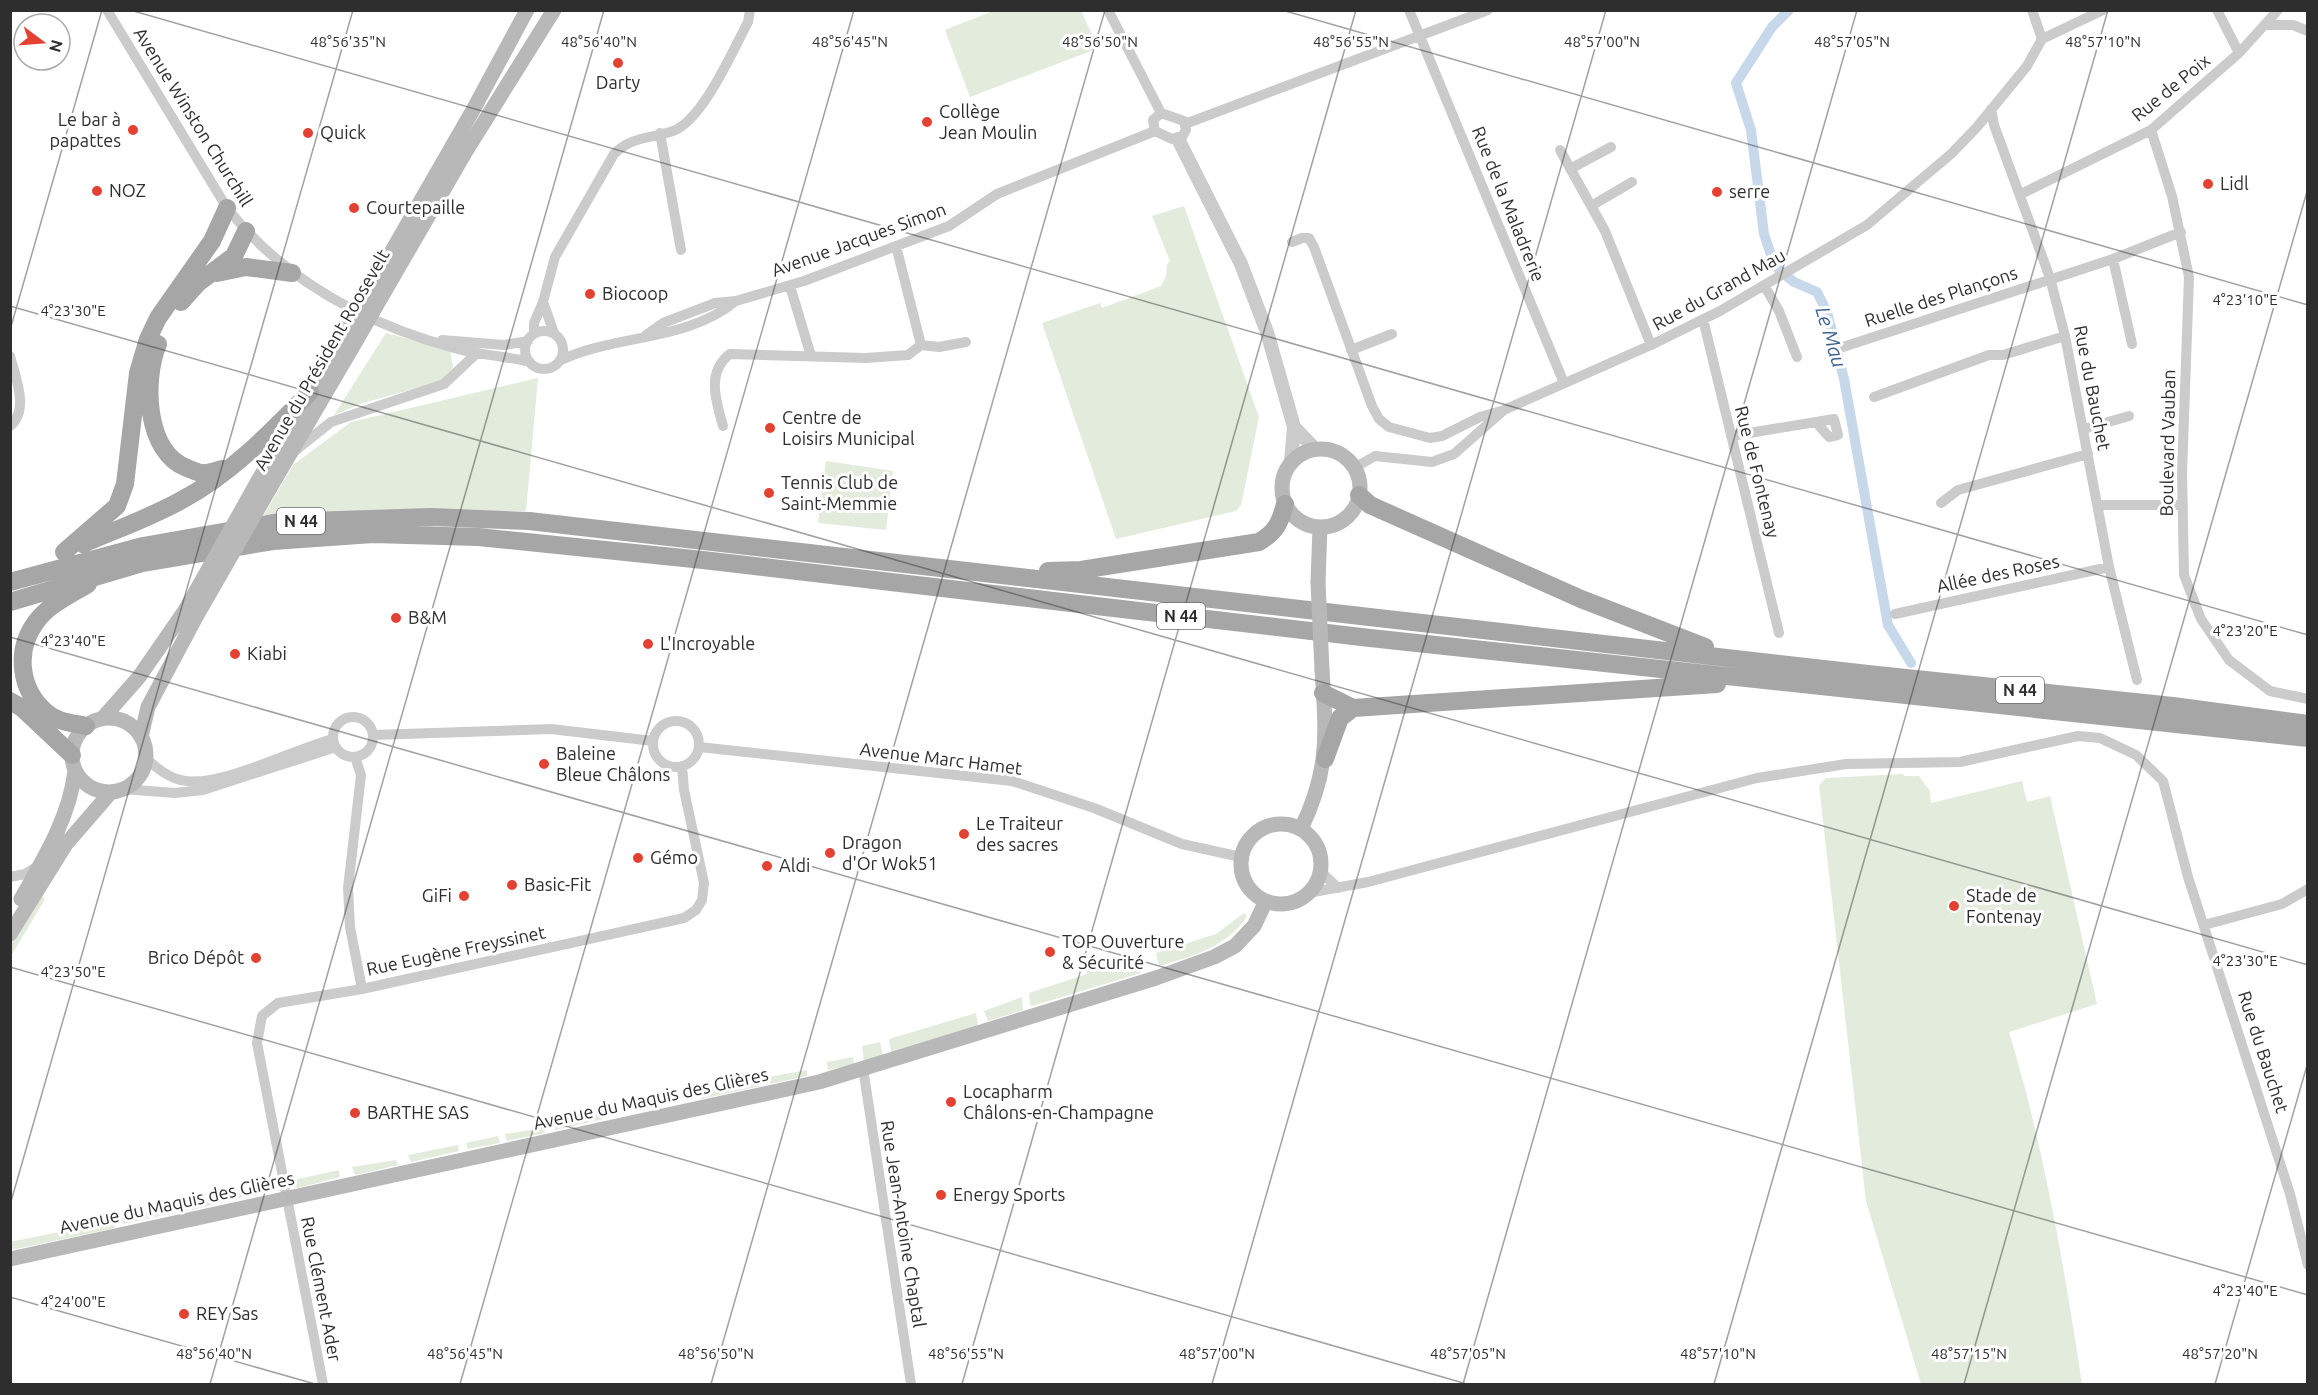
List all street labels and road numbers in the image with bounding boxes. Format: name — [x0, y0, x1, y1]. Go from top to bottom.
street label: Avenue Winston Churchill — [131, 23, 257, 210]
street label: Rue de Poix — [2127, 50, 2213, 125]
street label: Rue de la Maladrerie — [1469, 123, 1549, 284]
street label: Avenue Jacques Simon — [769, 198, 949, 280]
street label: Rue du Grand Mau — [1649, 244, 1788, 334]
street label: Avenue du Président Roosevelt — [250, 245, 393, 474]
street label: Ruelle des Plançons — [1862, 262, 2020, 330]
street label: Rue du Bauchet — [2071, 324, 2115, 452]
street label: Boulevard Vauban — [2156, 369, 2178, 517]
street label: Rue de Fontenay — [1732, 404, 1784, 540]
road number: N 44 — [277, 508, 325, 534]
street label: Allée des Roses — [1935, 550, 2061, 596]
road number: N 44 — [1157, 603, 1205, 629]
road number: N 44 — [1996, 677, 2044, 703]
street label: Avenue Marc Hamet — [859, 738, 1023, 778]
street label: Rue Eugène Freyssinet — [365, 921, 547, 979]
street label: Rue du Bauchet — [2235, 988, 2293, 1115]
street label: Avenue du Maquis des Glières — [532, 1063, 770, 1133]
street label: Rue Jean-Antoine Chaptal — [878, 1119, 930, 1329]
street label: Avenue du Maquis des Glières — [58, 1167, 296, 1237]
street label: Rue Clément Ader — [298, 1215, 346, 1363]

